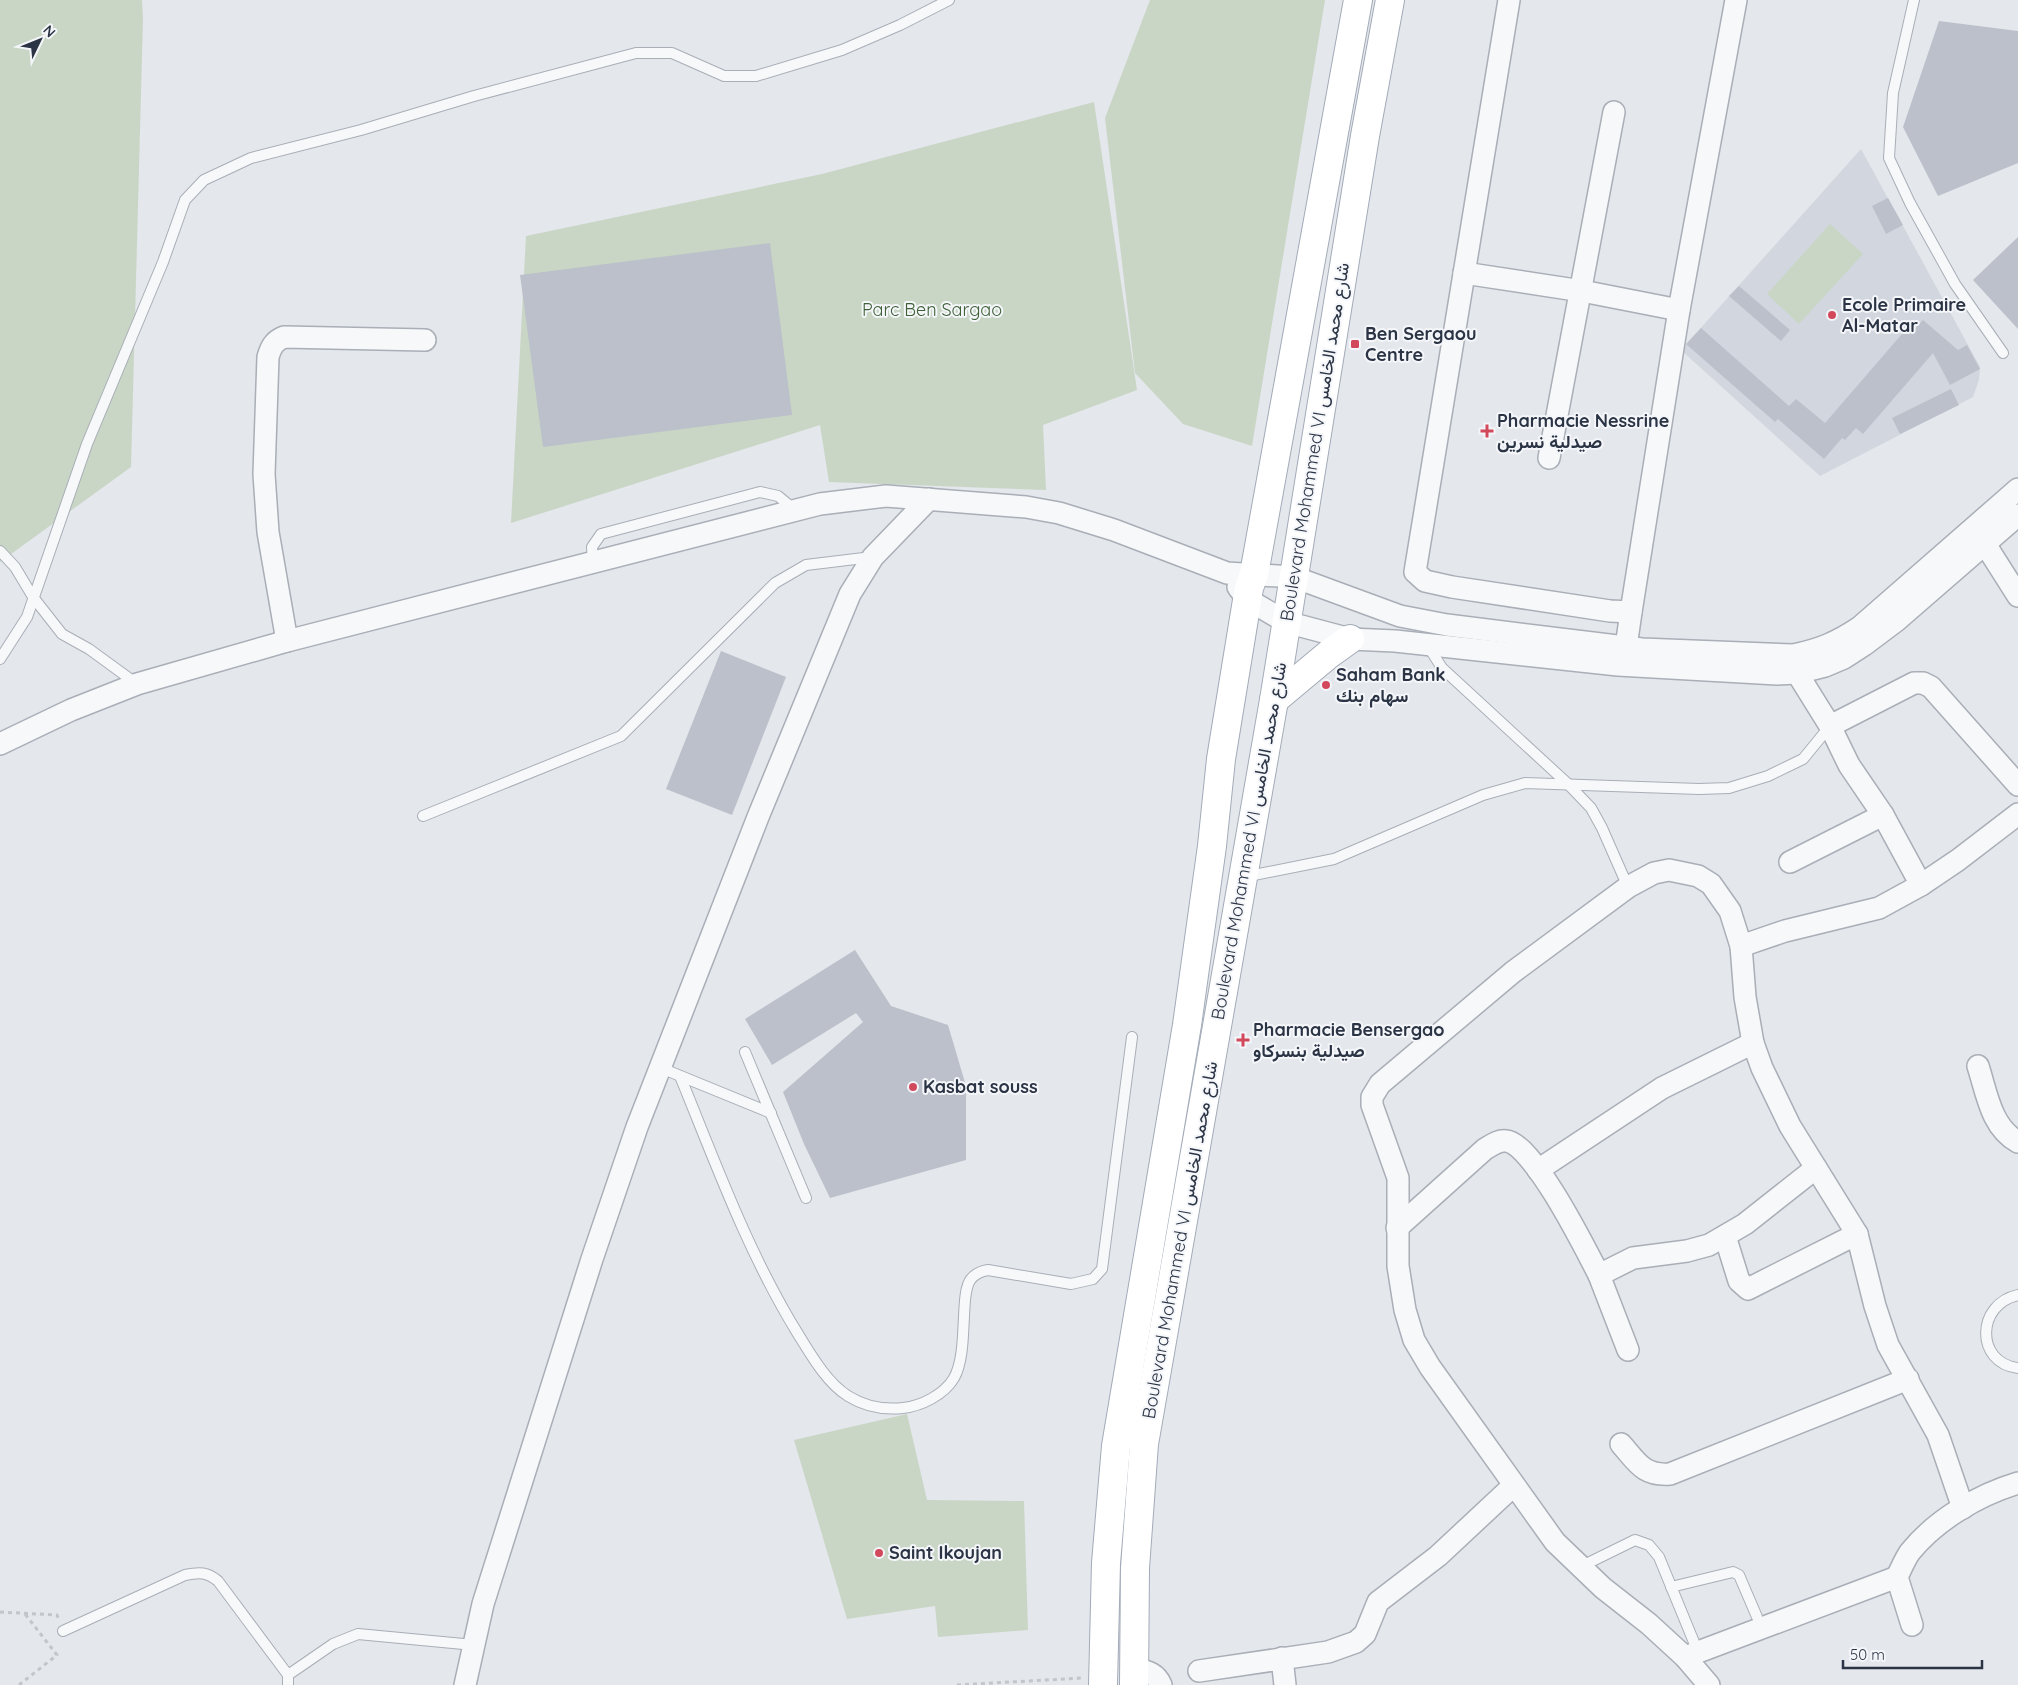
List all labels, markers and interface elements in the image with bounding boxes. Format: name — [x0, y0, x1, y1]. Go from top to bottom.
north arrow — [15, 15, 65, 65]
text: N — [39, 21, 60, 41]
street label: Boulevard Mohammed VI شارع محمد الخامس — [1275, 261, 1355, 623]
place label: Ecole Primaire Al-Matar — [1842, 293, 1966, 337]
park label: Parc Ben Sargao — [862, 298, 1002, 321]
marker: Ecole Primaire Al-Matar — [1826, 309, 1838, 321]
place label: Ben Sergaou Centre — [1365, 322, 1477, 366]
marker: Ben Sergaou Centre — [1349, 338, 1361, 350]
place label: Pharmacie Nessrine صيدلية نسرين — [1497, 409, 1669, 453]
marker: Pharmacie Nessrine صيدلية نسرين — [1481, 425, 1493, 437]
street label: Boulevard Mohammed VI شارع محمد الخامس — [1206, 660, 1292, 1022]
place label: Saham Bank سهام بنك — [1336, 663, 1446, 708]
marker: Saham Bank سهام بنك — [1320, 679, 1332, 691]
place label: Pharmacie Bensergao صيدلية بنسركاو — [1253, 1018, 1445, 1062]
marker: Pharmacie Bensergao صيدلية بنسركاو — [1237, 1034, 1249, 1046]
street label: Boulevard Mohammed VI شارع محمد الخامس — [1137, 1059, 1223, 1421]
place label: Kasbat souss — [923, 1075, 1038, 1098]
marker: Kasbat souss — [907, 1081, 919, 1093]
place label: Saint Ikoujan — [889, 1541, 1002, 1564]
marker: Saint Ikoujan — [873, 1547, 885, 1559]
scale bar — [1843, 1638, 1982, 1670]
text: 50 m — [1850, 1645, 1885, 1664]

